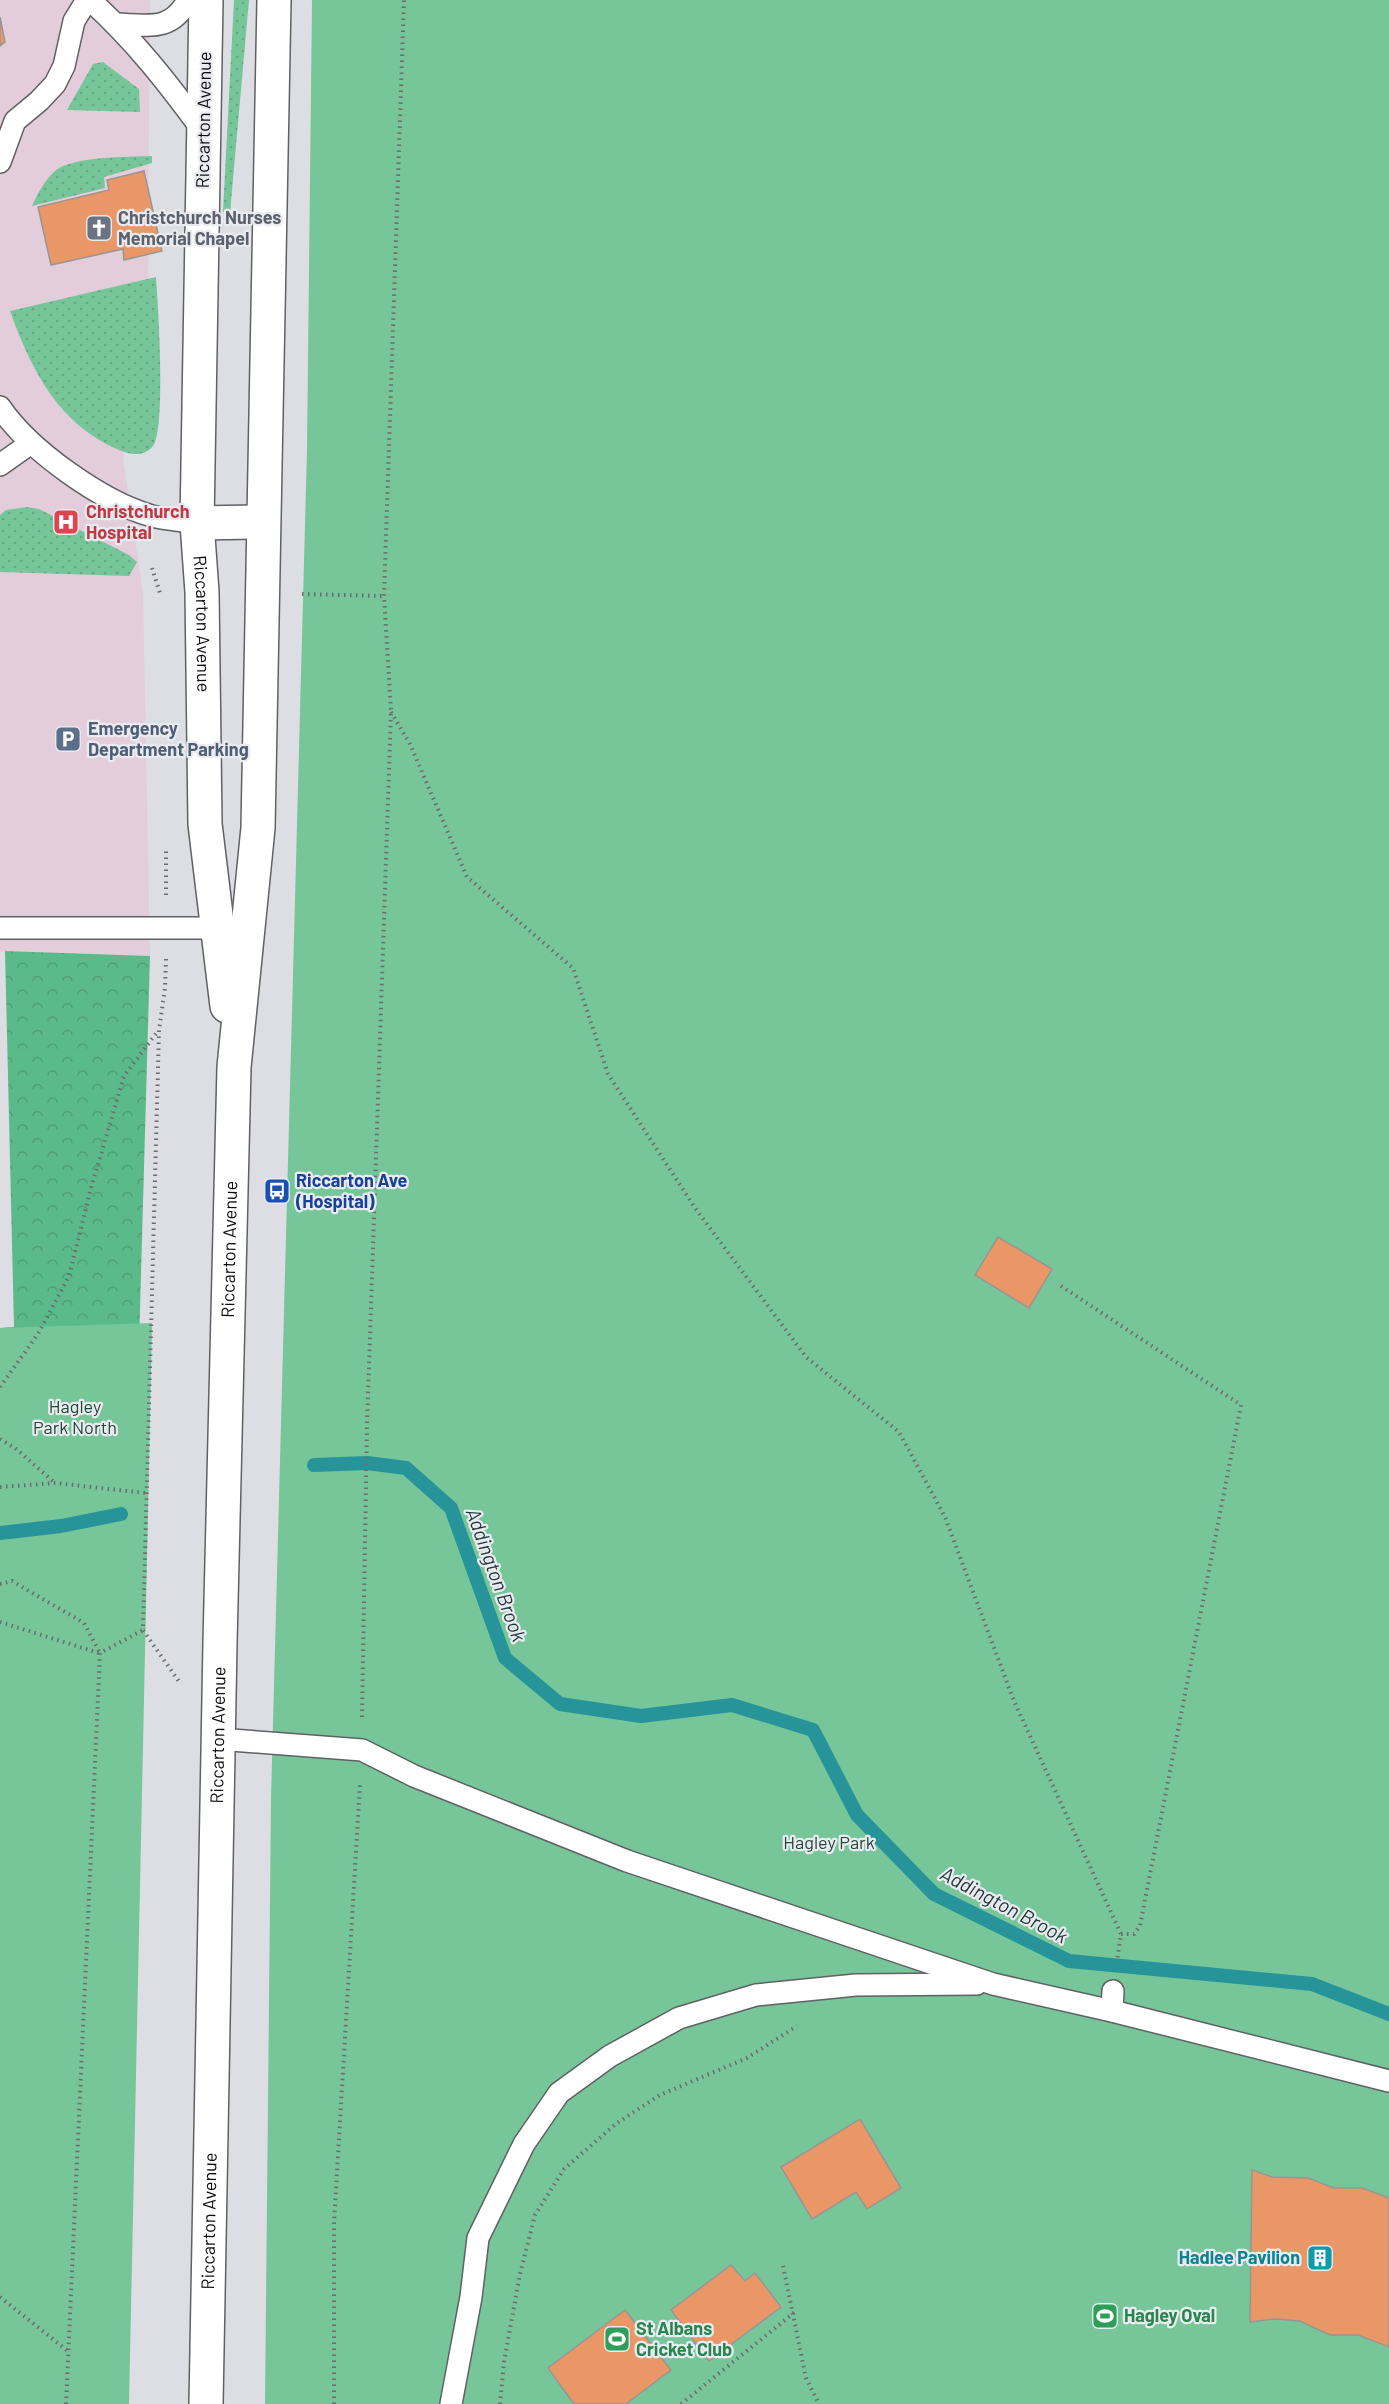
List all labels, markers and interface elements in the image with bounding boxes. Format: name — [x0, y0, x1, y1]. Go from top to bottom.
street label: Riccarton Avenue — [191, 51, 215, 189]
place label: Christchurch Nurses Memorial Chapel — [118, 206, 281, 249]
church icon: Christchurch Nurses Memorial Chapel — [84, 213, 114, 243]
place label: Christchurch Hospital — [86, 500, 190, 543]
hospital icon: Christchurch Hospital — [51, 507, 81, 537]
street label: Riccarton Avenue — [189, 554, 215, 692]
place label: Emergency Department Parking — [88, 717, 249, 760]
parking icon: Emergency Department Parking — [53, 724, 83, 754]
place label: Riccarton Ave (Hospital) — [295, 1169, 407, 1212]
bus stop icon: Riccarton Ave (Hospital) — [262, 1176, 292, 1206]
street label: Riccarton Avenue — [216, 1180, 241, 1318]
park label: Hagley Park North — [33, 1395, 117, 1438]
water label: Addington Brook — [462, 1505, 532, 1645]
street label: Riccarton Avenue — [205, 1666, 230, 1804]
park label: Hagley Park — [783, 1831, 875, 1853]
water label: Addington Brook — [937, 1861, 1072, 1948]
street label: Riccarton Avenue — [196, 2152, 221, 2290]
building icon: Hadlee Pavilion — [1305, 2243, 1335, 2273]
place label: Hadlee Pavilion — [1179, 2246, 1300, 2268]
sports icon: Hagley Oval — [1090, 2301, 1120, 2331]
place label: Hagley Oval — [1124, 2304, 1215, 2326]
place label: St Albans Cricket Club — [636, 2317, 732, 2360]
sports icon: St Albans Cricket Club — [602, 2324, 632, 2354]

